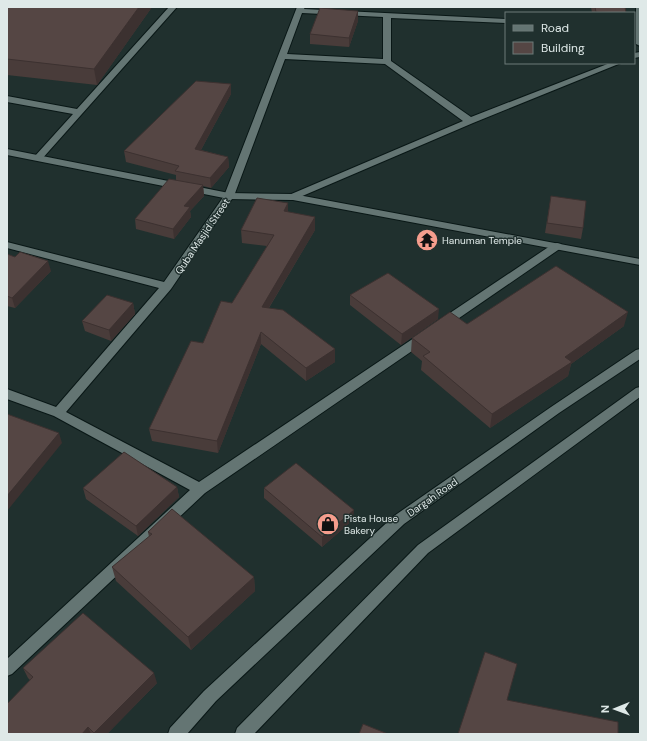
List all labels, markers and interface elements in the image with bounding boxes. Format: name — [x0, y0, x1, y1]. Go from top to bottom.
legend — [505, 12, 635, 64]
text: Road — [541, 20, 569, 36]
text: Building — [541, 40, 585, 56]
street label: Quba Masjid Street — [172, 196, 233, 277]
temple icon: Hanuman Temple — [414, 227, 440, 253]
place label: Hanuman Temple — [442, 234, 522, 247]
street label: Dargah Road — [405, 475, 460, 520]
shop icon: Pista House Bakery — [315, 511, 341, 537]
place label: Pista House Bakery — [344, 512, 399, 537]
north arrow — [595, 689, 635, 729]
text: N — [598, 705, 612, 713]

